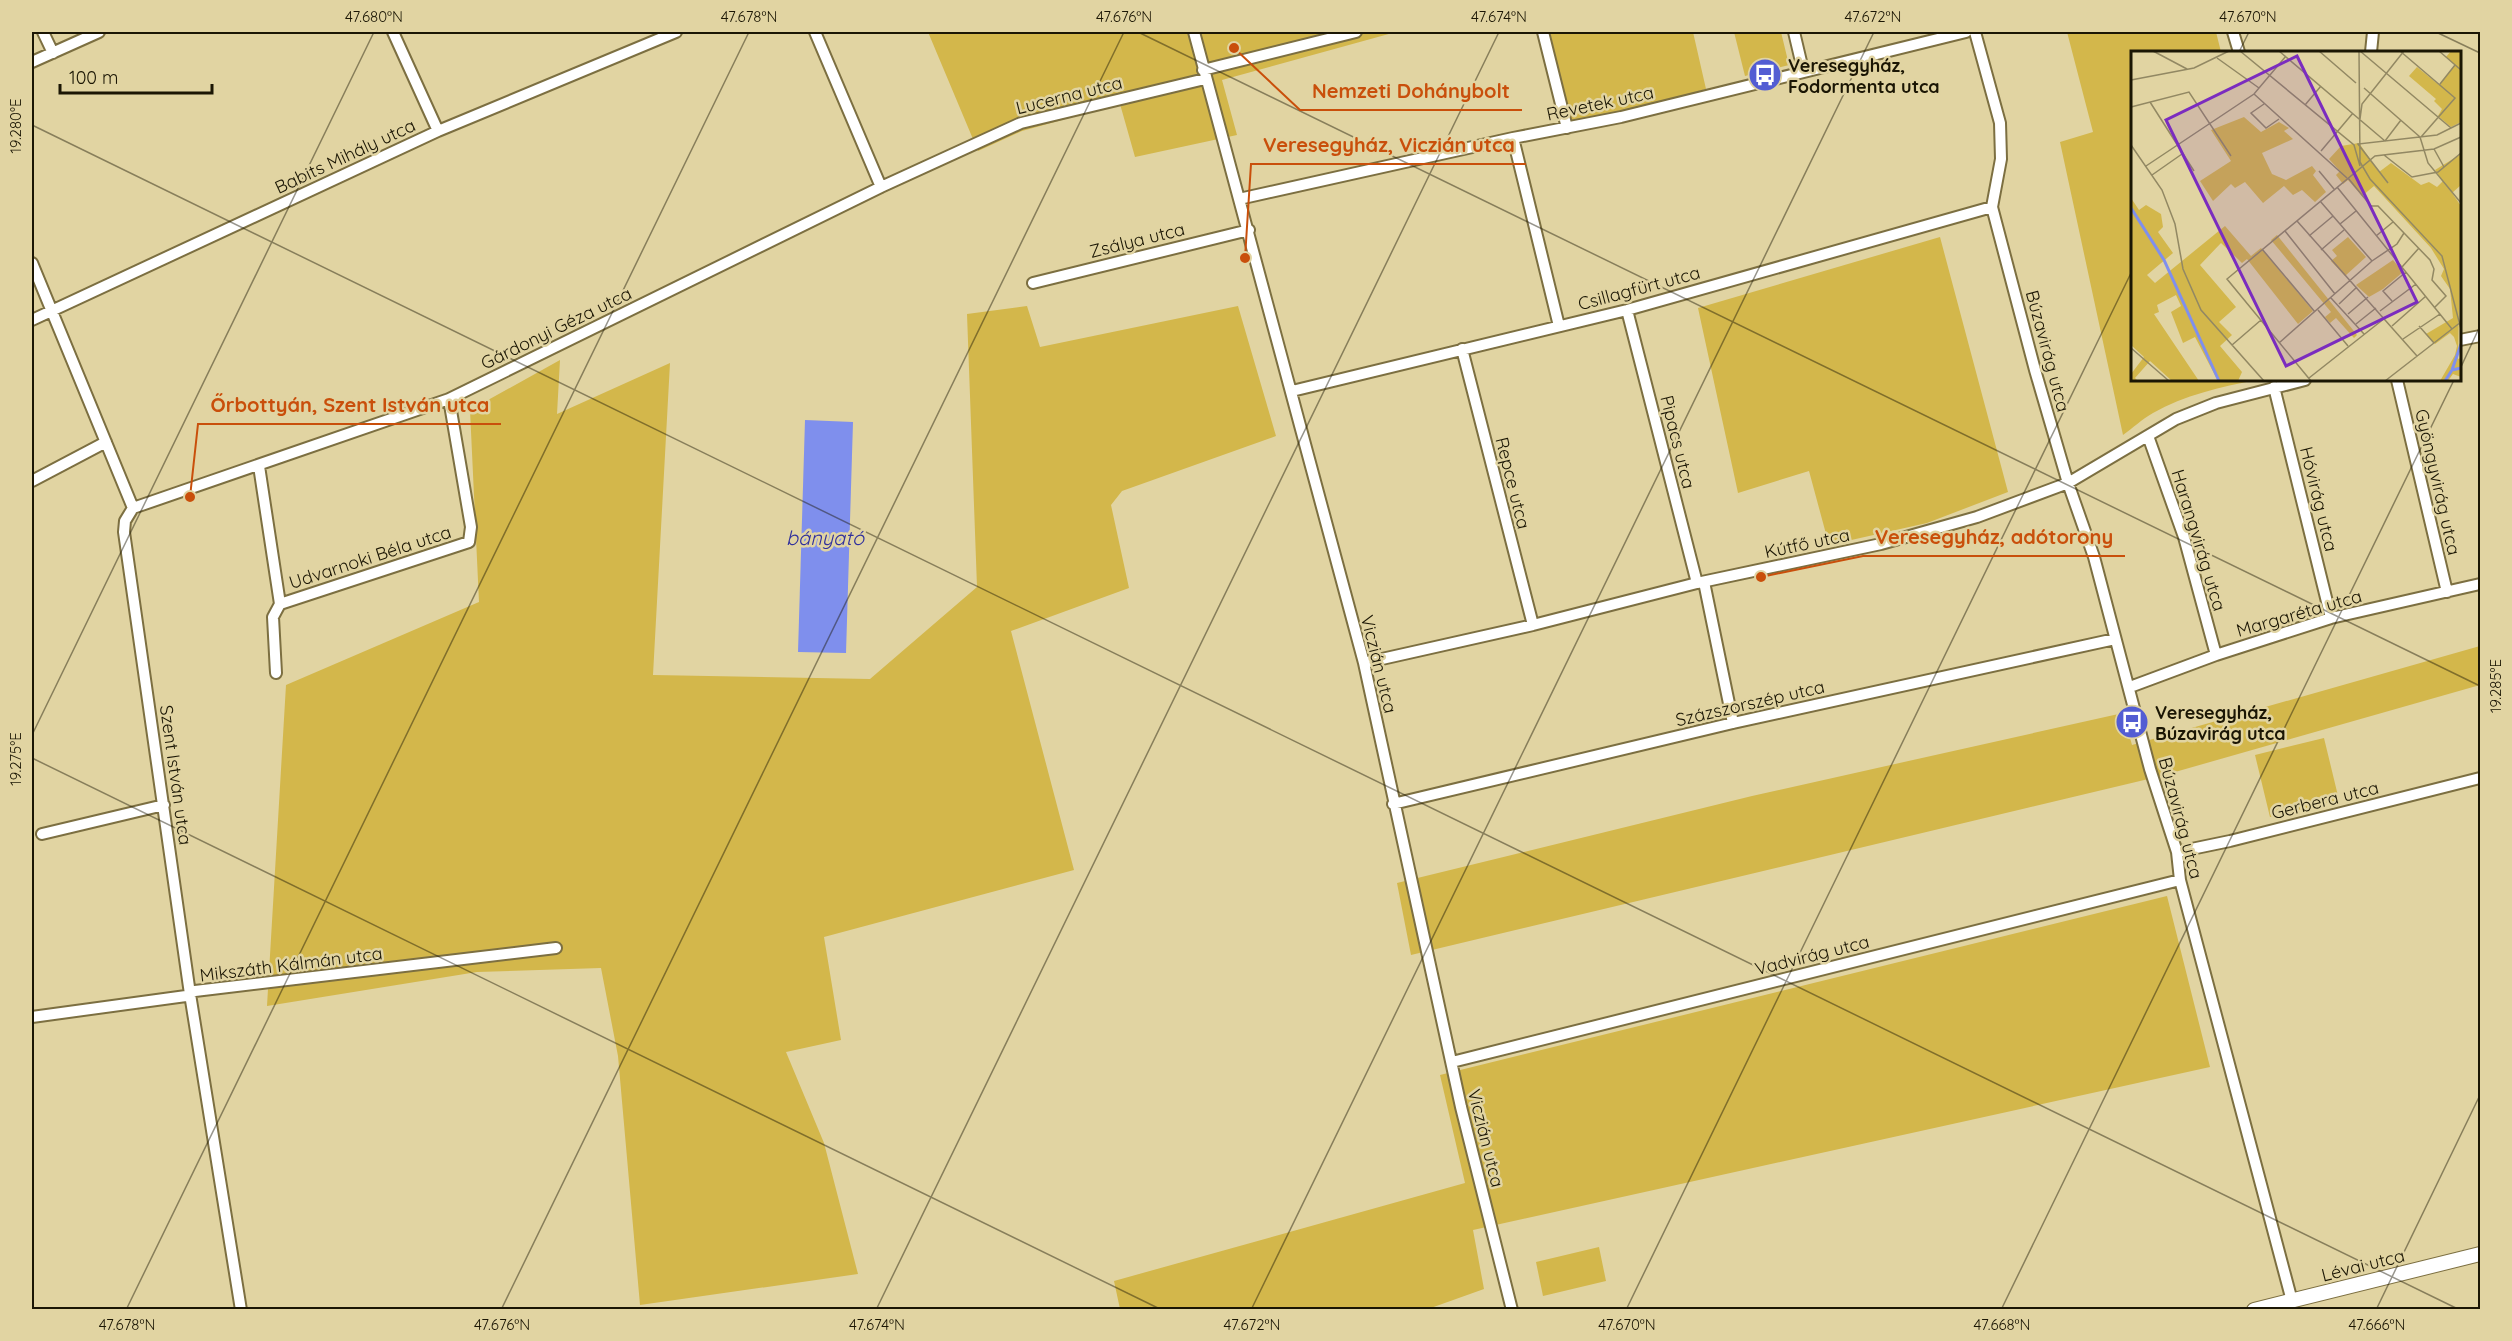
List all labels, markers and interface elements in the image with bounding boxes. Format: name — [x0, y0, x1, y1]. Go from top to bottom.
text: 47.680°N — [345, 7, 403, 26]
text: 47.678°N — [721, 7, 777, 26]
text: 47.676°N — [1096, 7, 1152, 26]
text: 47.674°N — [1471, 7, 1527, 26]
text: 47.672°N — [1845, 7, 1901, 26]
text: 47.670°N — [2219, 7, 2277, 26]
inset map — [2131, 51, 2461, 381]
place label: Veresegyház, Fodormenta utca — [1788, 54, 1940, 98]
scale bar — [60, 57, 212, 95]
bus stop icon: Veresegyház, Fodormenta utca — [1747, 57, 1783, 93]
text: 100 m — [69, 66, 118, 89]
street label: Lucerna utca — [1013, 71, 1125, 119]
callout: Nemzeti Dohánybolt — [1300, 72, 1522, 110]
text: Nemzeti Dohánybolt — [1312, 78, 1510, 103]
street label: Revetek utca — [1544, 80, 1656, 126]
text: 19.280°E — [6, 99, 25, 153]
street label: Babits Mihály utca — [271, 113, 419, 199]
callout: Veresegyház, Viczián utca — [1251, 126, 1526, 164]
text: Veresegyház, Viczián utca — [1263, 132, 1515, 157]
street label: Zsálya utca — [1087, 217, 1187, 263]
street label: Csillagfürt utca — [1575, 261, 1703, 315]
street label: Gárdonyi Géza utca — [477, 282, 635, 374]
street label: Búzavirág utca — [2021, 288, 2075, 414]
callout: Őrbottyán, Szent István utca — [198, 386, 501, 424]
text: Őrbottyán, Szent István utca — [211, 392, 489, 417]
street label: Pipacs utca — [1655, 393, 1701, 491]
street label: Gyöngyvirág utca — [2410, 407, 2466, 557]
street label: Repce utca — [1490, 435, 1536, 531]
street label: Hóvirág utca — [2295, 444, 2343, 554]
street label: Harangvirág utca — [2167, 466, 2231, 614]
callout: Veresegyház, adótorony — [1863, 518, 2125, 556]
street label: Udvarnoki Béla utca — [286, 520, 454, 594]
street label: Kútfő utca — [1762, 523, 1852, 563]
text: Veresegyház, adótorony — [1875, 524, 2113, 549]
water label: bányató — [786, 525, 865, 550]
street label: Margaréta utca — [2234, 584, 2364, 642]
street label: Viczián utca — [1356, 613, 1402, 715]
text: 19.285°E — [2486, 659, 2505, 713]
street label: Százszorszép utca — [1673, 675, 1827, 731]
place label: Veresegyház, Búzavirág utca — [2155, 701, 2285, 745]
street label: Szent István utca — [155, 703, 197, 847]
bus stop icon: Veresegyház, Búzavirág utca — [2114, 704, 2150, 740]
text: 19.275°E — [6, 732, 25, 786]
street label: Búzavirág utca — [2154, 755, 2208, 881]
street label: Gerbera utca — [2269, 776, 2381, 824]
street label: Vadvirág utca — [1752, 930, 1872, 980]
street label: Mikszáth Kálmán utca — [198, 941, 384, 987]
street label: Viczián utca — [1463, 1087, 1509, 1189]
street label: Lévai utca — [2319, 1244, 2407, 1286]
text: 47.678°N — [99, 1315, 155, 1334]
text: 47.676°N — [474, 1315, 530, 1334]
text: 47.674°N — [849, 1315, 905, 1334]
text: 47.672°N — [1224, 1315, 1280, 1334]
text: 47.670°N — [1598, 1315, 1656, 1334]
text: 47.668°N — [1973, 1315, 2031, 1334]
text: 47.666°N — [2348, 1315, 2406, 1334]

